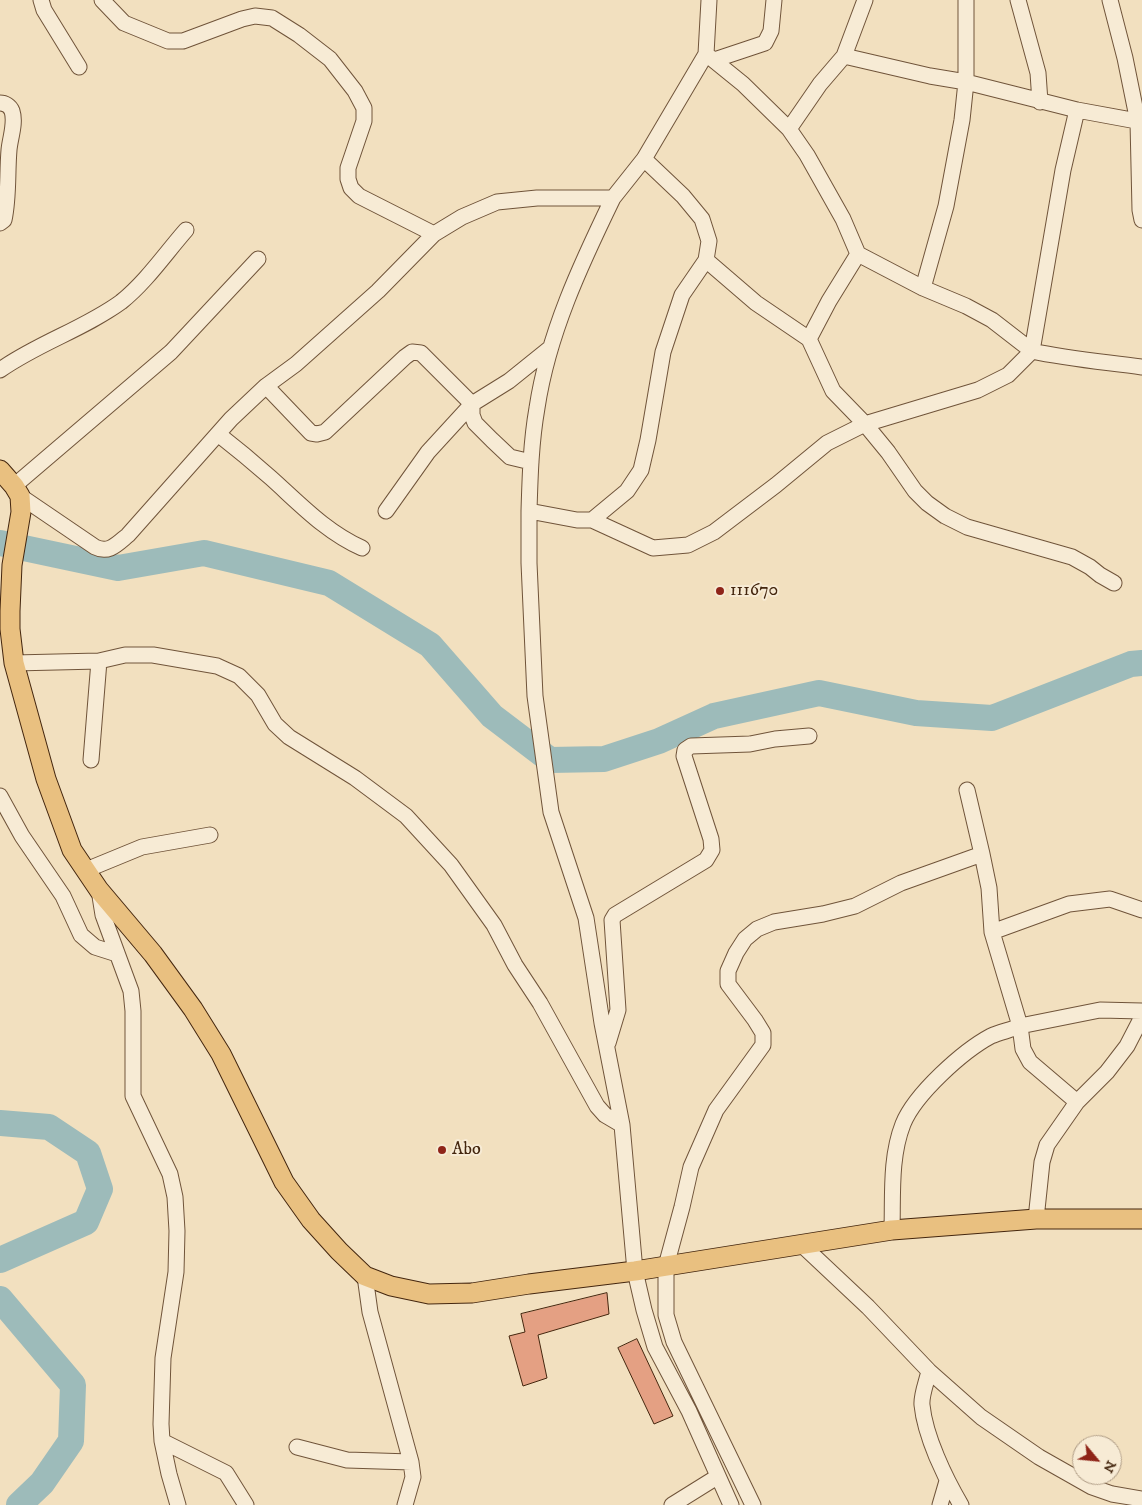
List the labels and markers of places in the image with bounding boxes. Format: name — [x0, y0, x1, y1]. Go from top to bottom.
place label: 111670 — [730, 580, 778, 602]
marker: 111670 — [714, 585, 726, 597]
place label: Abo — [452, 1139, 481, 1161]
marker: Abo — [436, 1144, 448, 1156]

